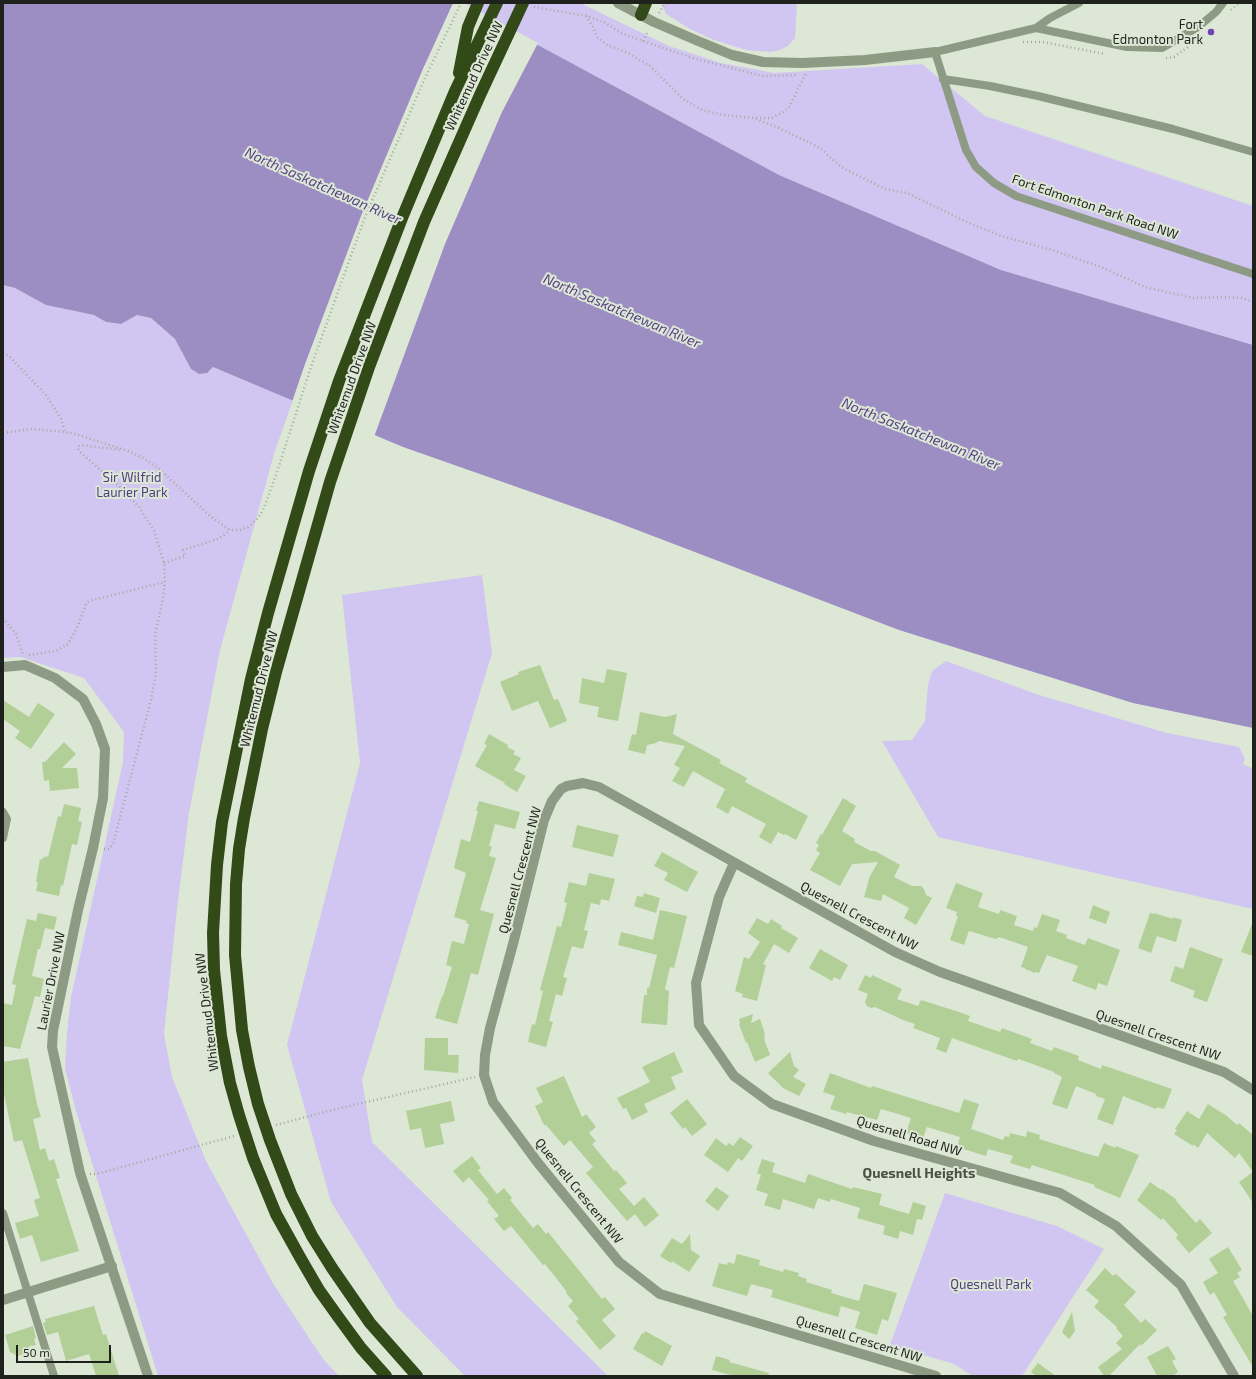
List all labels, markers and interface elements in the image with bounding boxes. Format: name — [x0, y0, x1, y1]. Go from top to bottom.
place label: Fort Edmonton Park — [1113, 17, 1203, 48]
street label: Whitemud Drive NW — [442, 19, 506, 133]
marker: Fort Edmonton Park — [1206, 27, 1216, 37]
water label: North Saskatchewan River — [242, 144, 404, 228]
street label: Fort Edmonton Park Road NW — [1010, 171, 1180, 243]
water label: North Saskatchewan River — [541, 270, 703, 352]
street label: Whitemud Drive NW — [324, 319, 380, 437]
water label: North Saskatchewan River — [839, 394, 1003, 474]
park label: Sir Wilfrid Laurier Park — [96, 470, 168, 501]
street label: Whitemud Drive NW — [237, 629, 281, 749]
street label: Quesnell Crescent NW — [496, 805, 544, 935]
street label: Quesnell Crescent NW — [797, 878, 921, 954]
street label: Laurier Drive NW — [34, 930, 68, 1032]
street label: Whitemud Drive NW — [192, 952, 222, 1072]
street label: Quesnell Crescent NW — [1094, 1006, 1222, 1064]
street label: Quesnell Road NW — [855, 1113, 963, 1159]
street label: Quesnell Crescent NW — [532, 1135, 626, 1247]
district label: Quesnell Heights — [863, 1165, 975, 1181]
park label: Quesnell Park — [950, 1277, 1032, 1293]
street label: Quesnell Crescent NW — [794, 1312, 924, 1366]
scale bar — [18, 1337, 113, 1363]
text: 50 m — [23, 1345, 50, 1359]

